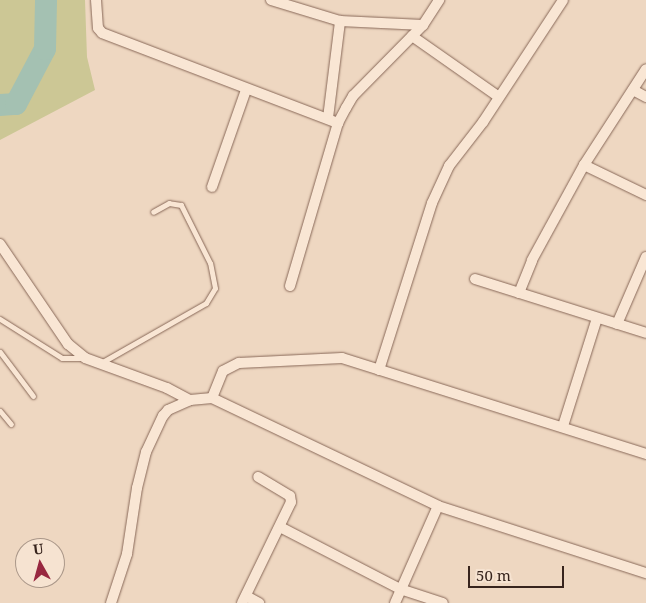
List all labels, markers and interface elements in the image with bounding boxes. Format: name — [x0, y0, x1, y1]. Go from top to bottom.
north arrow — [15, 538, 65, 588]
text: U — [32, 539, 45, 559]
scale bar — [471, 556, 567, 588]
text: 50 m — [476, 565, 511, 585]

